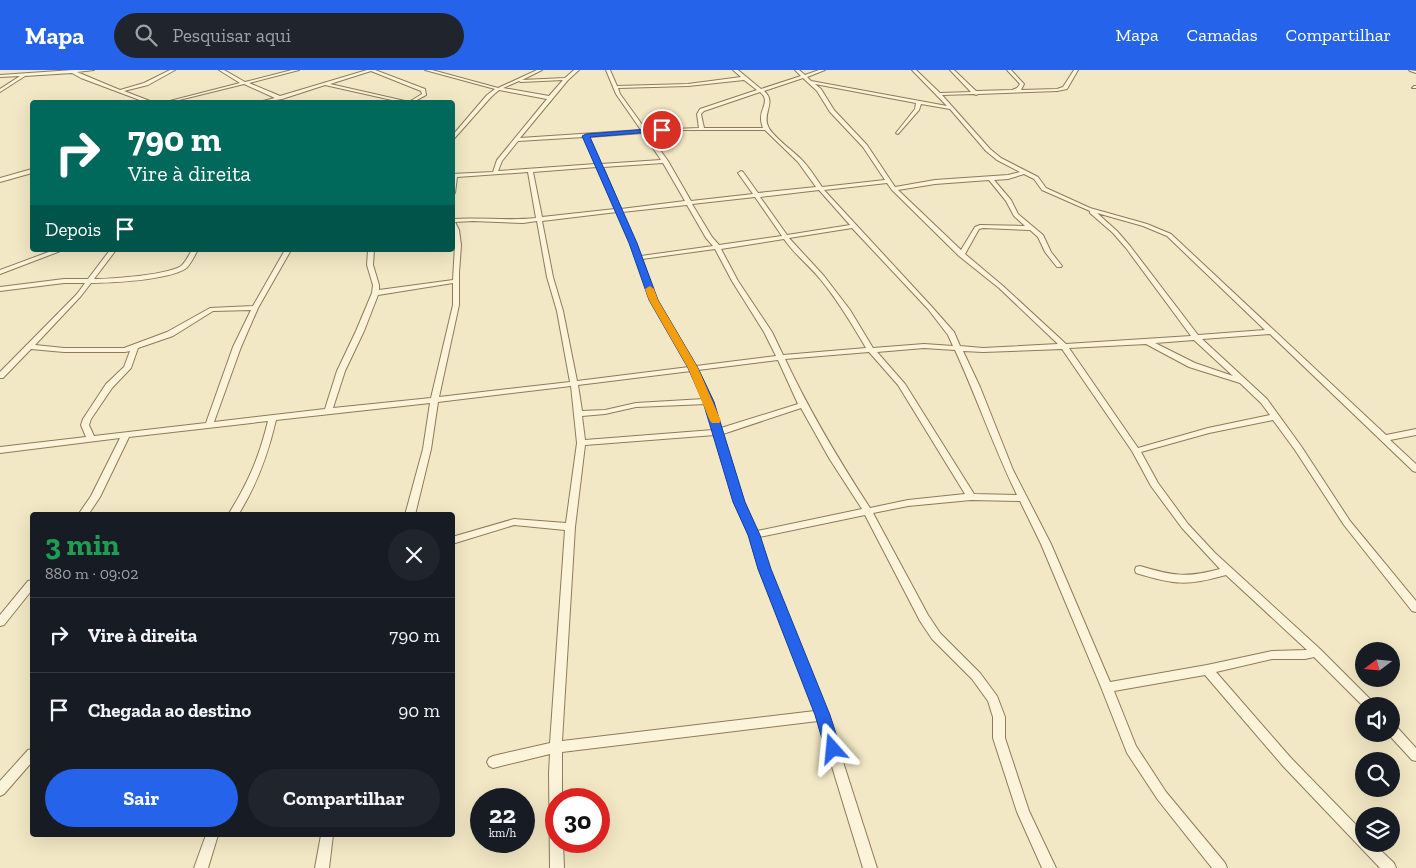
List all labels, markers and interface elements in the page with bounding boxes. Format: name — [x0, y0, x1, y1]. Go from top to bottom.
search box — [114, 13, 464, 58]
text: Mapa — [25, 21, 84, 50]
icon: search — [132, 21, 160, 49]
text: Pesquisar aqui — [172, 24, 291, 47]
text: Mapa — [1116, 24, 1159, 46]
text: Camadas — [1187, 24, 1258, 46]
text: Compartilhar — [1286, 24, 1391, 46]
pin — [641, 109, 683, 151]
icon: arrive — [648, 116, 676, 144]
text: 790 m — [128, 118, 221, 160]
icon: right — [45, 120, 110, 185]
text: Vire à direita — [128, 160, 251, 187]
icon: arrive — [111, 215, 139, 243]
text: Depois — [45, 218, 101, 241]
text: 3 min — [45, 527, 120, 563]
button: close — [388, 529, 440, 581]
text: 880 m · 09:02 — [45, 564, 138, 583]
icon: right — [45, 621, 73, 649]
text: Vire à direita — [88, 624, 197, 647]
text: 790 m — [389, 624, 440, 647]
north arrow — [1355, 642, 1400, 688]
map controls — [1355, 642, 1400, 852]
icon: arrive — [45, 696, 73, 724]
button: sound — [1355, 697, 1400, 742]
text: Chegada ao destino — [88, 699, 251, 722]
text: 90 m — [398, 699, 440, 722]
position arrow — [806, 722, 858, 774]
button: search — [1355, 752, 1400, 797]
button: Sair — [45, 769, 238, 827]
button: Compartilhar — [248, 769, 440, 827]
speed limit sign: 30 — [545, 788, 610, 853]
text: 22 — [489, 799, 516, 829]
button: layers — [1355, 807, 1400, 852]
text: km/h — [489, 826, 516, 840]

